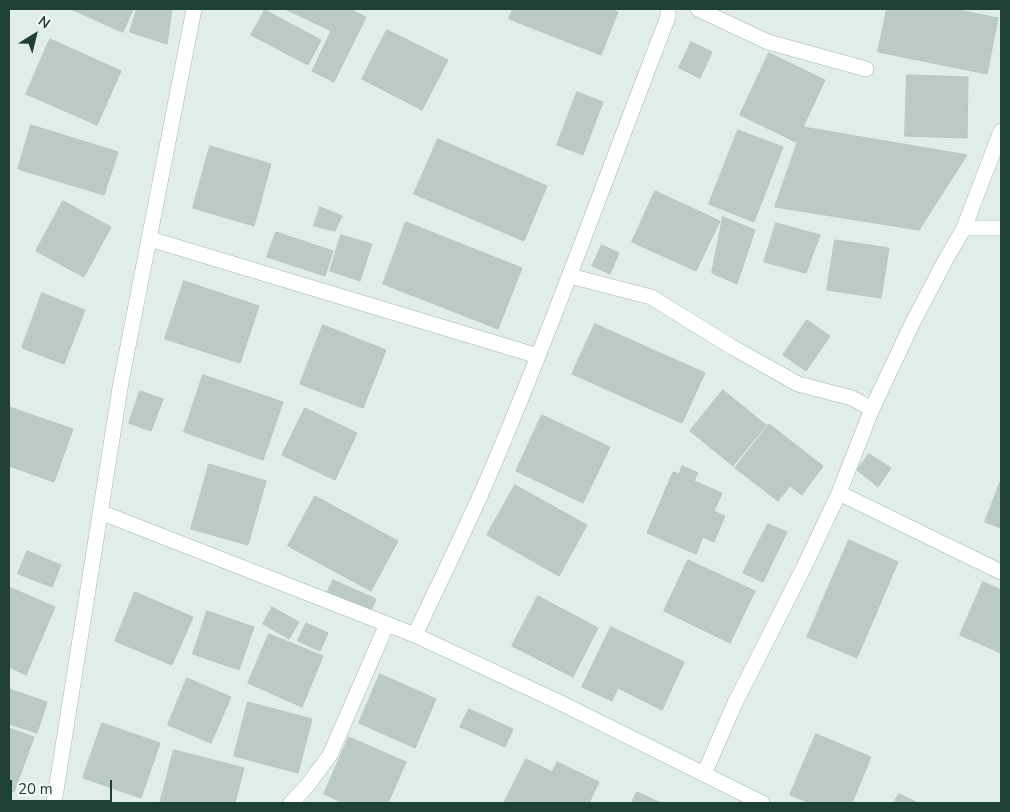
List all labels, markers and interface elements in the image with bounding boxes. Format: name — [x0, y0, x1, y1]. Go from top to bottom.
north arrow — [10, 10, 60, 60]
text: N — [34, 12, 54, 33]
scale bar — [12, 770, 115, 802]
text: 20 m — [18, 779, 53, 799]

